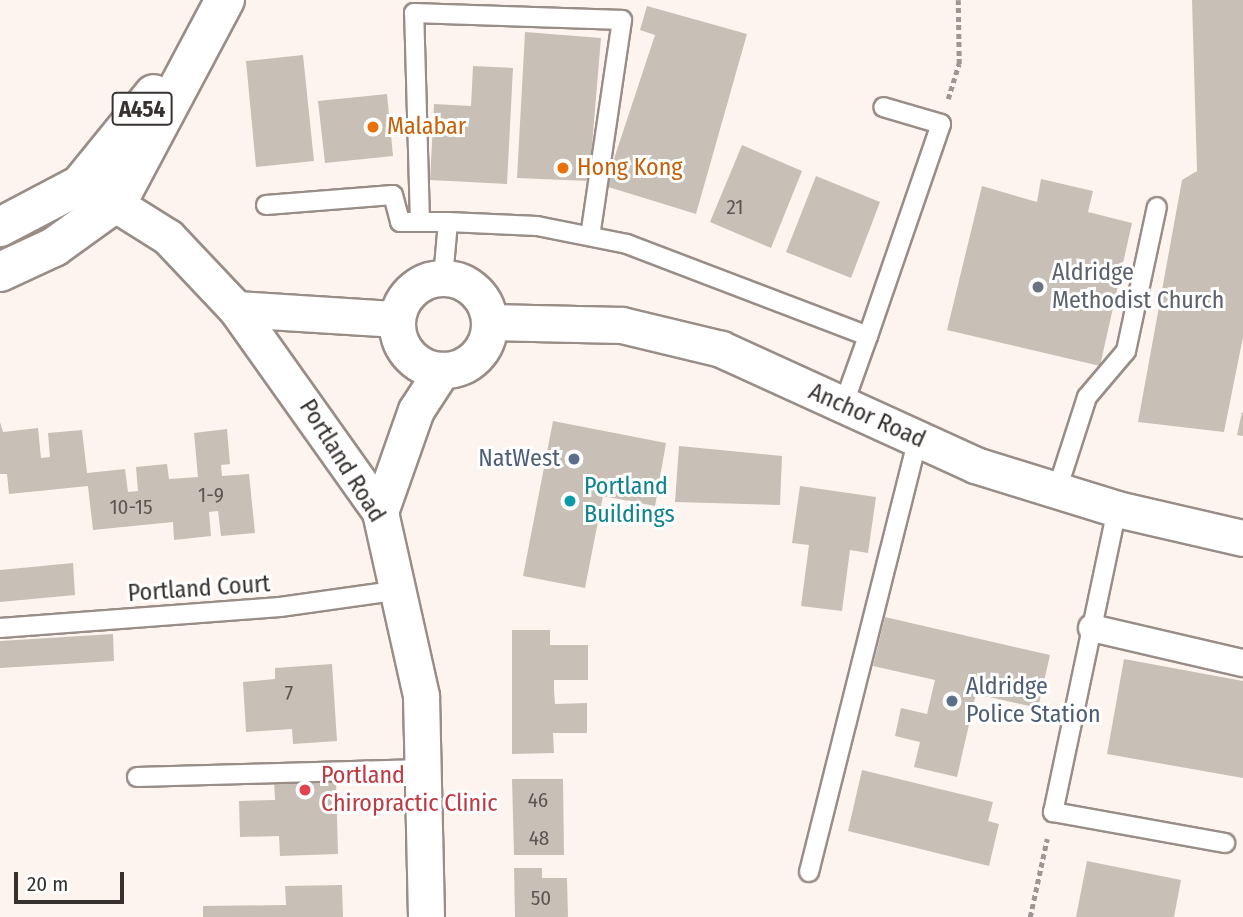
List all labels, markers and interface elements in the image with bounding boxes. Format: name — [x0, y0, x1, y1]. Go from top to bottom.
road number: A454 — [110, 90, 174, 128]
place label: Malabar — [387, 113, 466, 141]
marker: Malabar — [365, 119, 381, 135]
place label: Hong Kong — [577, 154, 683, 182]
marker: Hong Kong — [555, 160, 571, 176]
house number: 21 — [727, 194, 743, 220]
place label: Aldridge Methodist Church — [1052, 259, 1224, 315]
marker: Aldridge Methodist Church — [1030, 279, 1046, 295]
street label: Anchor Road — [804, 378, 930, 454]
street label: Portland Road — [293, 394, 391, 528]
place label: NatWest — [478, 445, 560, 473]
marker: NatWest — [566, 451, 582, 467]
place label: Portland Buildings — [584, 473, 675, 529]
house number: 1-9 — [198, 482, 224, 508]
marker: Portland Buildings — [562, 493, 578, 509]
house number: 10-15 — [109, 494, 153, 520]
street label: Portland Court — [127, 570, 271, 608]
place label: Aldridge Police Station — [966, 673, 1101, 729]
house number: 7 — [285, 680, 293, 706]
marker: Aldridge Police Station — [944, 693, 960, 709]
place label: Portland Chiropractic Clinic — [321, 762, 498, 818]
marker: Portland Chiropractic Clinic — [295, 780, 315, 800]
house number: 46 — [528, 787, 548, 813]
house number: 48 — [529, 825, 549, 851]
scale bar — [18, 858, 128, 902]
text: 20 m — [27, 871, 68, 897]
house number: 50 — [531, 885, 551, 911]

